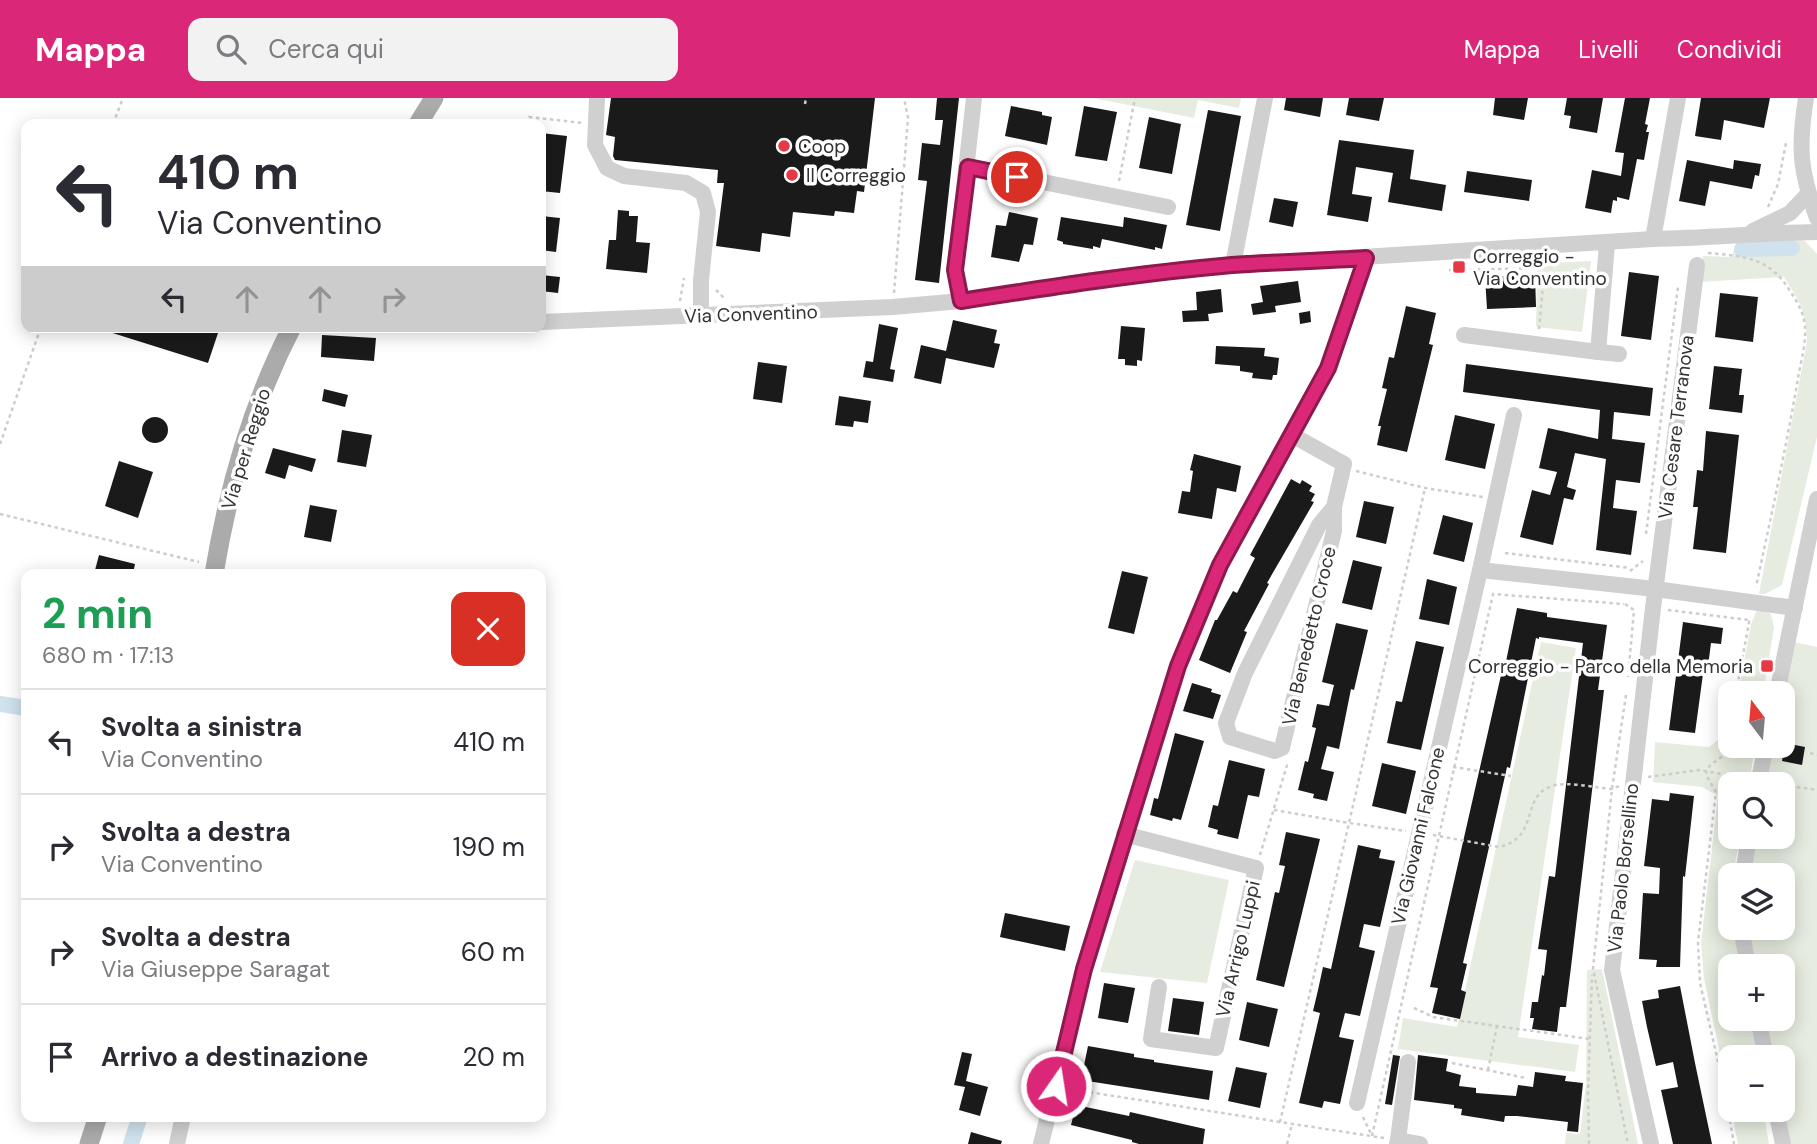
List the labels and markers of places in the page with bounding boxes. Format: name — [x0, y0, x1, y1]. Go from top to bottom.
place label: Coop — [798, 134, 846, 159]
marker: Coop — [776, 138, 792, 154]
pin — [987, 147, 1047, 207]
place label: Il Correggio — [806, 163, 906, 188]
marker: Il Correggio — [784, 167, 800, 183]
place label: Correggio - Via Conventino — [1473, 244, 1607, 291]
marker: Correggio - Via Conventino — [1451, 259, 1467, 275]
place label: Correggio - Parco della Memoria — [1468, 654, 1753, 679]
marker: Correggio - Parco della Memoria — [1759, 658, 1775, 674]

